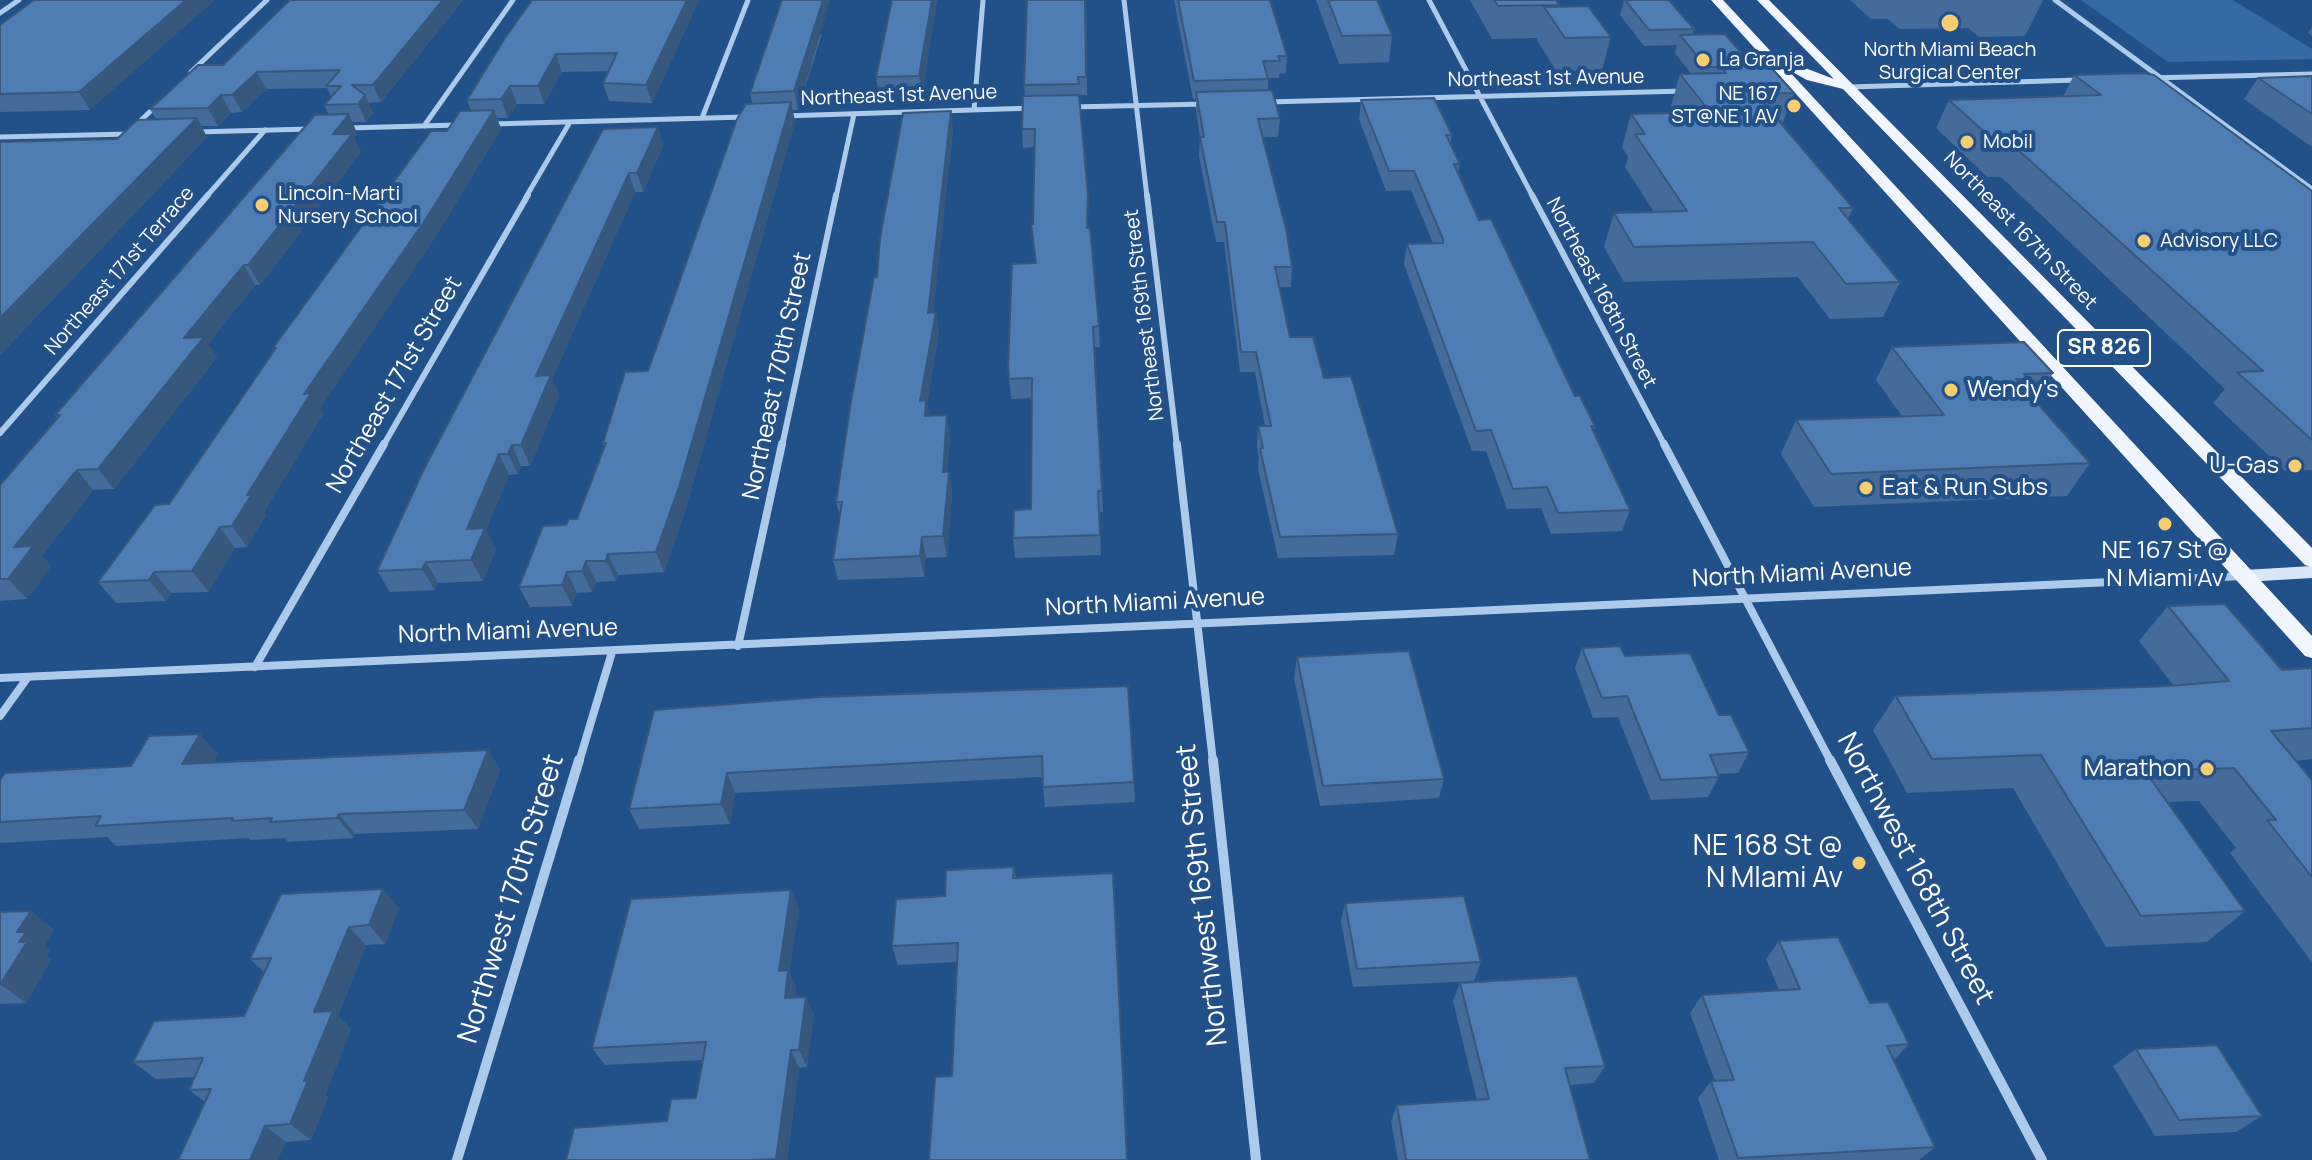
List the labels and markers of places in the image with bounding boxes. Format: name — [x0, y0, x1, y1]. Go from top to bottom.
marker: North Miami Beach Surgical Center — [1939, 12, 1961, 34]
place label: North Miami Beach Surgical Center — [1864, 38, 2036, 85]
place label: La Granja — [1719, 48, 1804, 72]
marker: La Granja — [1694, 51, 1712, 69]
place label: NE 167 ST@NE 1 AV — [1671, 82, 1778, 129]
marker: NE 167 ST@NE 1 AV — [1785, 97, 1803, 115]
place label: Mobil — [1983, 130, 2033, 154]
marker: Mobil — [1958, 133, 1976, 151]
place label: Lincoln-Marti Nursery School — [278, 182, 418, 229]
marker: Lincoln-Marti Nursery School — [253, 196, 271, 214]
place label: Advisory LLC — [2160, 229, 2278, 253]
marker: Advisory LLC — [2135, 232, 2153, 250]
place label: Wendy's — [1967, 376, 2059, 404]
marker: Wendy's — [1942, 381, 1960, 399]
place label: U-Gas — [2209, 452, 2279, 480]
marker: U-Gas — [2286, 457, 2304, 475]
place label: Eat & Run Subs — [1882, 474, 2048, 502]
marker: Eat & Run Subs — [1857, 479, 1875, 497]
marker: NE 167 St @ N Miami Av — [2156, 515, 2174, 533]
place label: NE 167 St @ N Miami Av — [2102, 537, 2228, 593]
place label: Marathon — [2084, 755, 2191, 783]
marker: Marathon — [2198, 760, 2216, 778]
place label: NE 168 St @ N MIami Av — [1693, 830, 1843, 896]
marker: NE 168 St @ N MIami Av — [1850, 854, 1868, 872]

